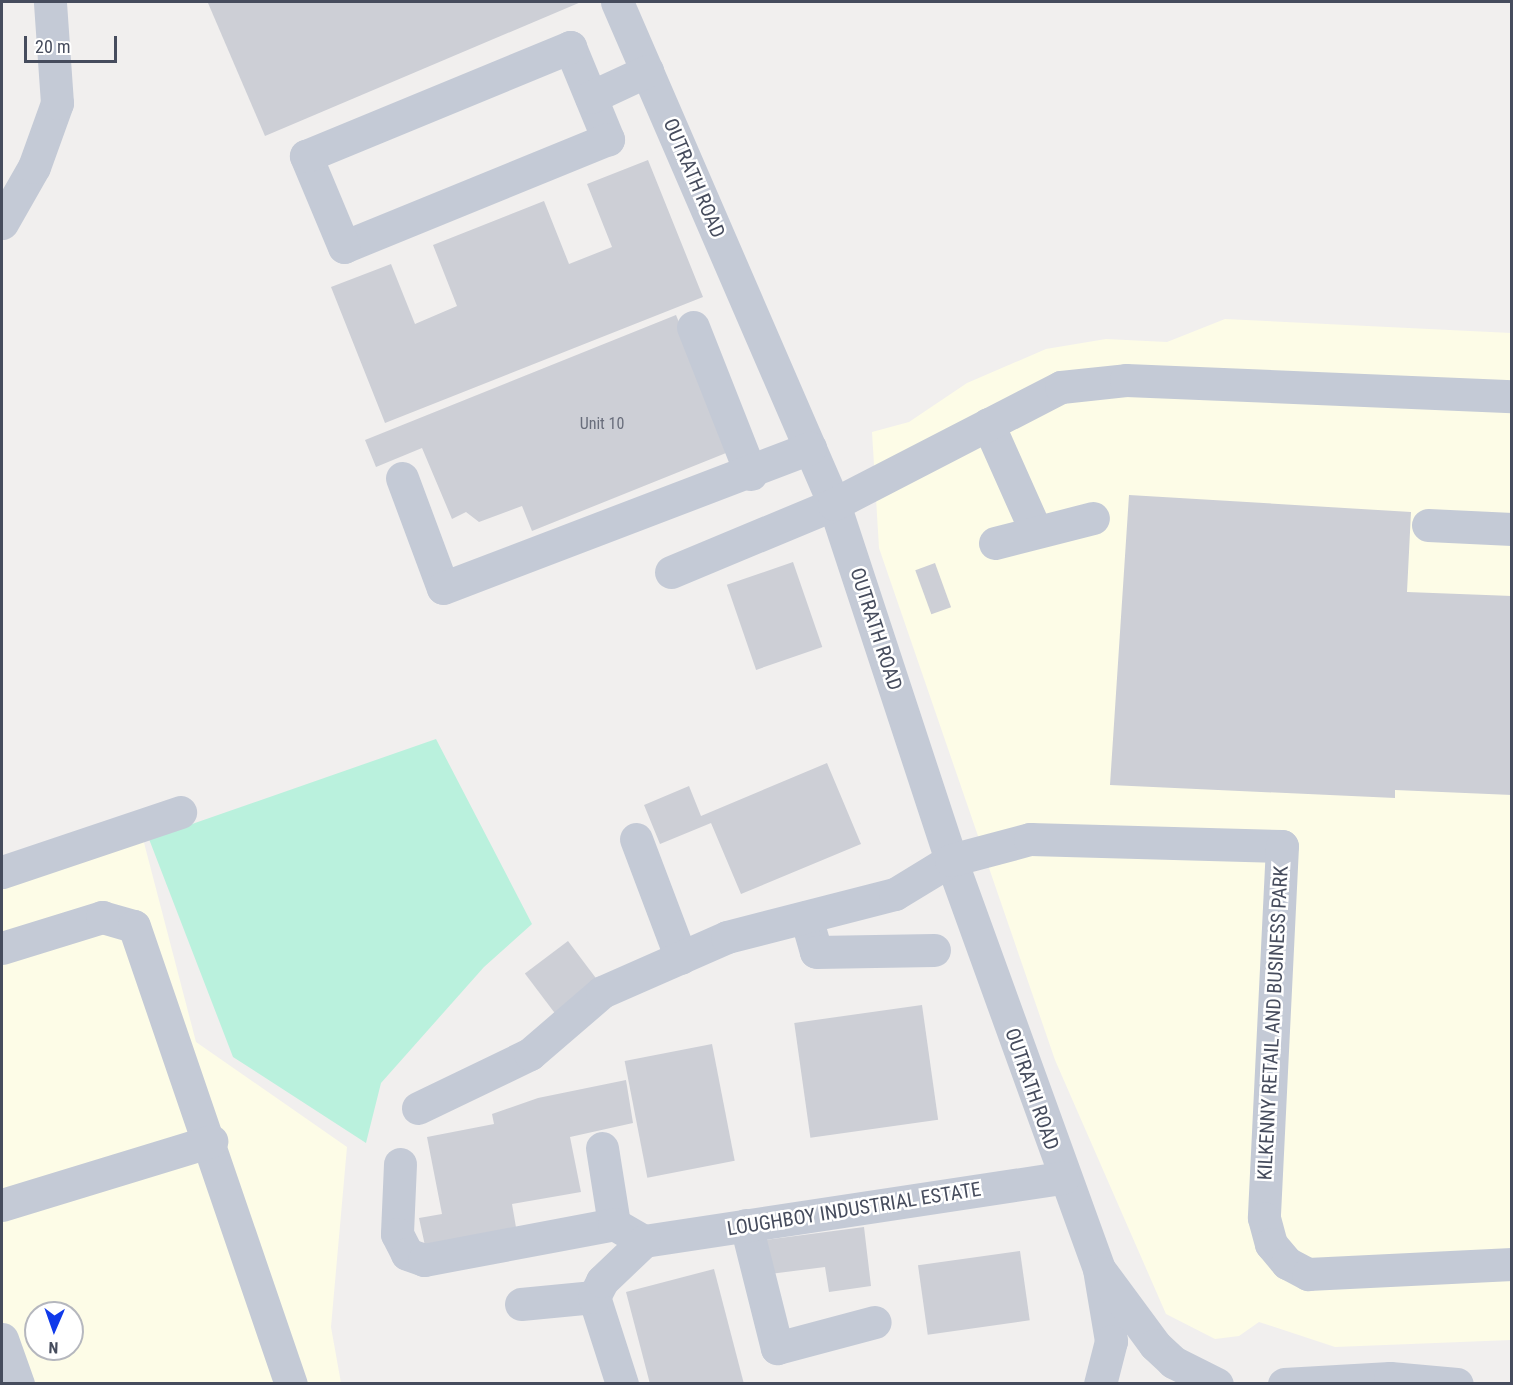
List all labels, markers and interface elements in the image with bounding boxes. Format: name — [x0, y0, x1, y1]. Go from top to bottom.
scale bar — [27, 24, 120, 62]
text: 20 m — [35, 36, 70, 57]
street label: OUTRATH ROAD — [658, 115, 730, 241]
house number: Unit 10 — [580, 414, 624, 434]
street label: OUTRATH ROAD — [845, 565, 907, 693]
street label: KILKENNY RETAIL AND BUSINESS PARK — [1253, 865, 1293, 1181]
street label: OUTRATH ROAD — [1000, 1025, 1064, 1153]
street label: LOUGHBOY INDUSTRIAL ESTATE — [725, 1177, 983, 1241]
north arrow — [24, 1301, 84, 1361]
text: N — [48, 1338, 59, 1357]

